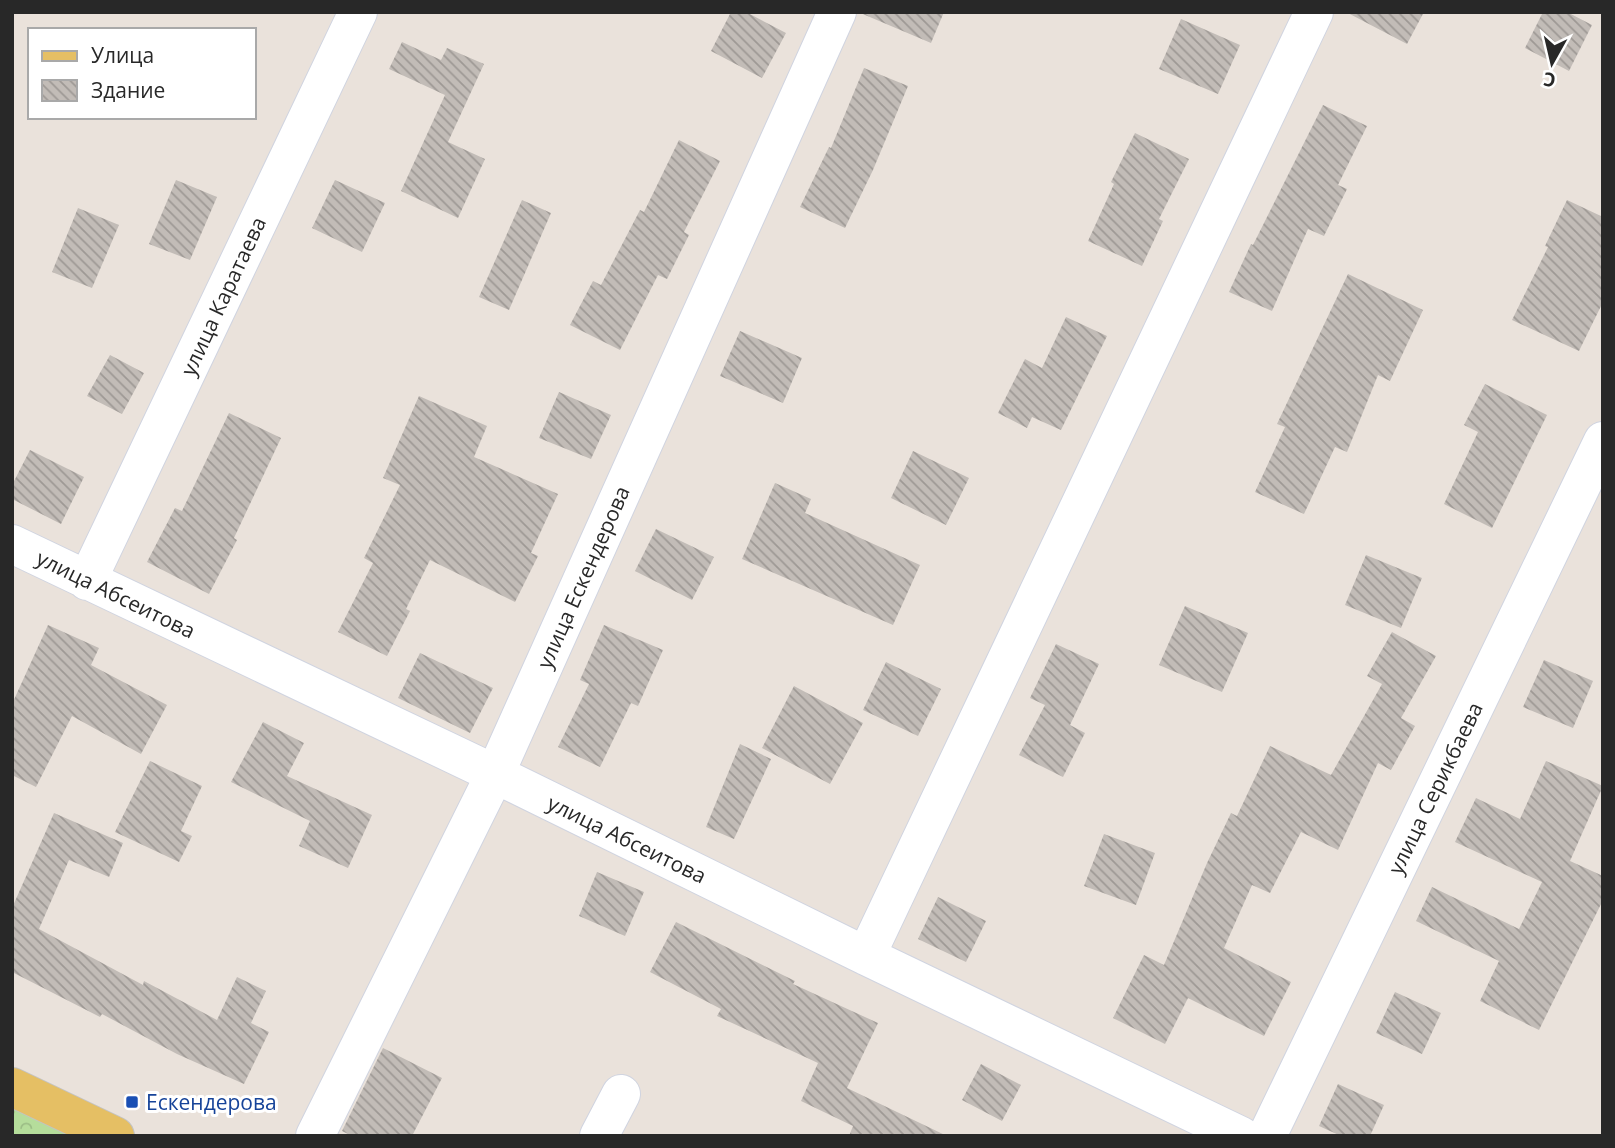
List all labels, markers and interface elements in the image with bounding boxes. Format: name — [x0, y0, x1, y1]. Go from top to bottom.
legend — [28, 28, 256, 119]
north arrow — [1517, 28, 1587, 98]
text: Улица — [91, 41, 154, 69]
text: С — [1542, 66, 1557, 94]
text: Здание — [91, 76, 165, 104]
street label: улица Каратаева — [174, 212, 272, 380]
street label: улица Ескендерова — [530, 481, 636, 673]
street label: улица Абсеитова — [32, 543, 200, 645]
street label: улица Серикбаева — [1381, 697, 1489, 879]
street label: улица Абсеитова — [543, 788, 711, 890]
place label: Ескендерова — [146, 1088, 277, 1116]
marker: Ескендерова — [124, 1094, 140, 1110]

